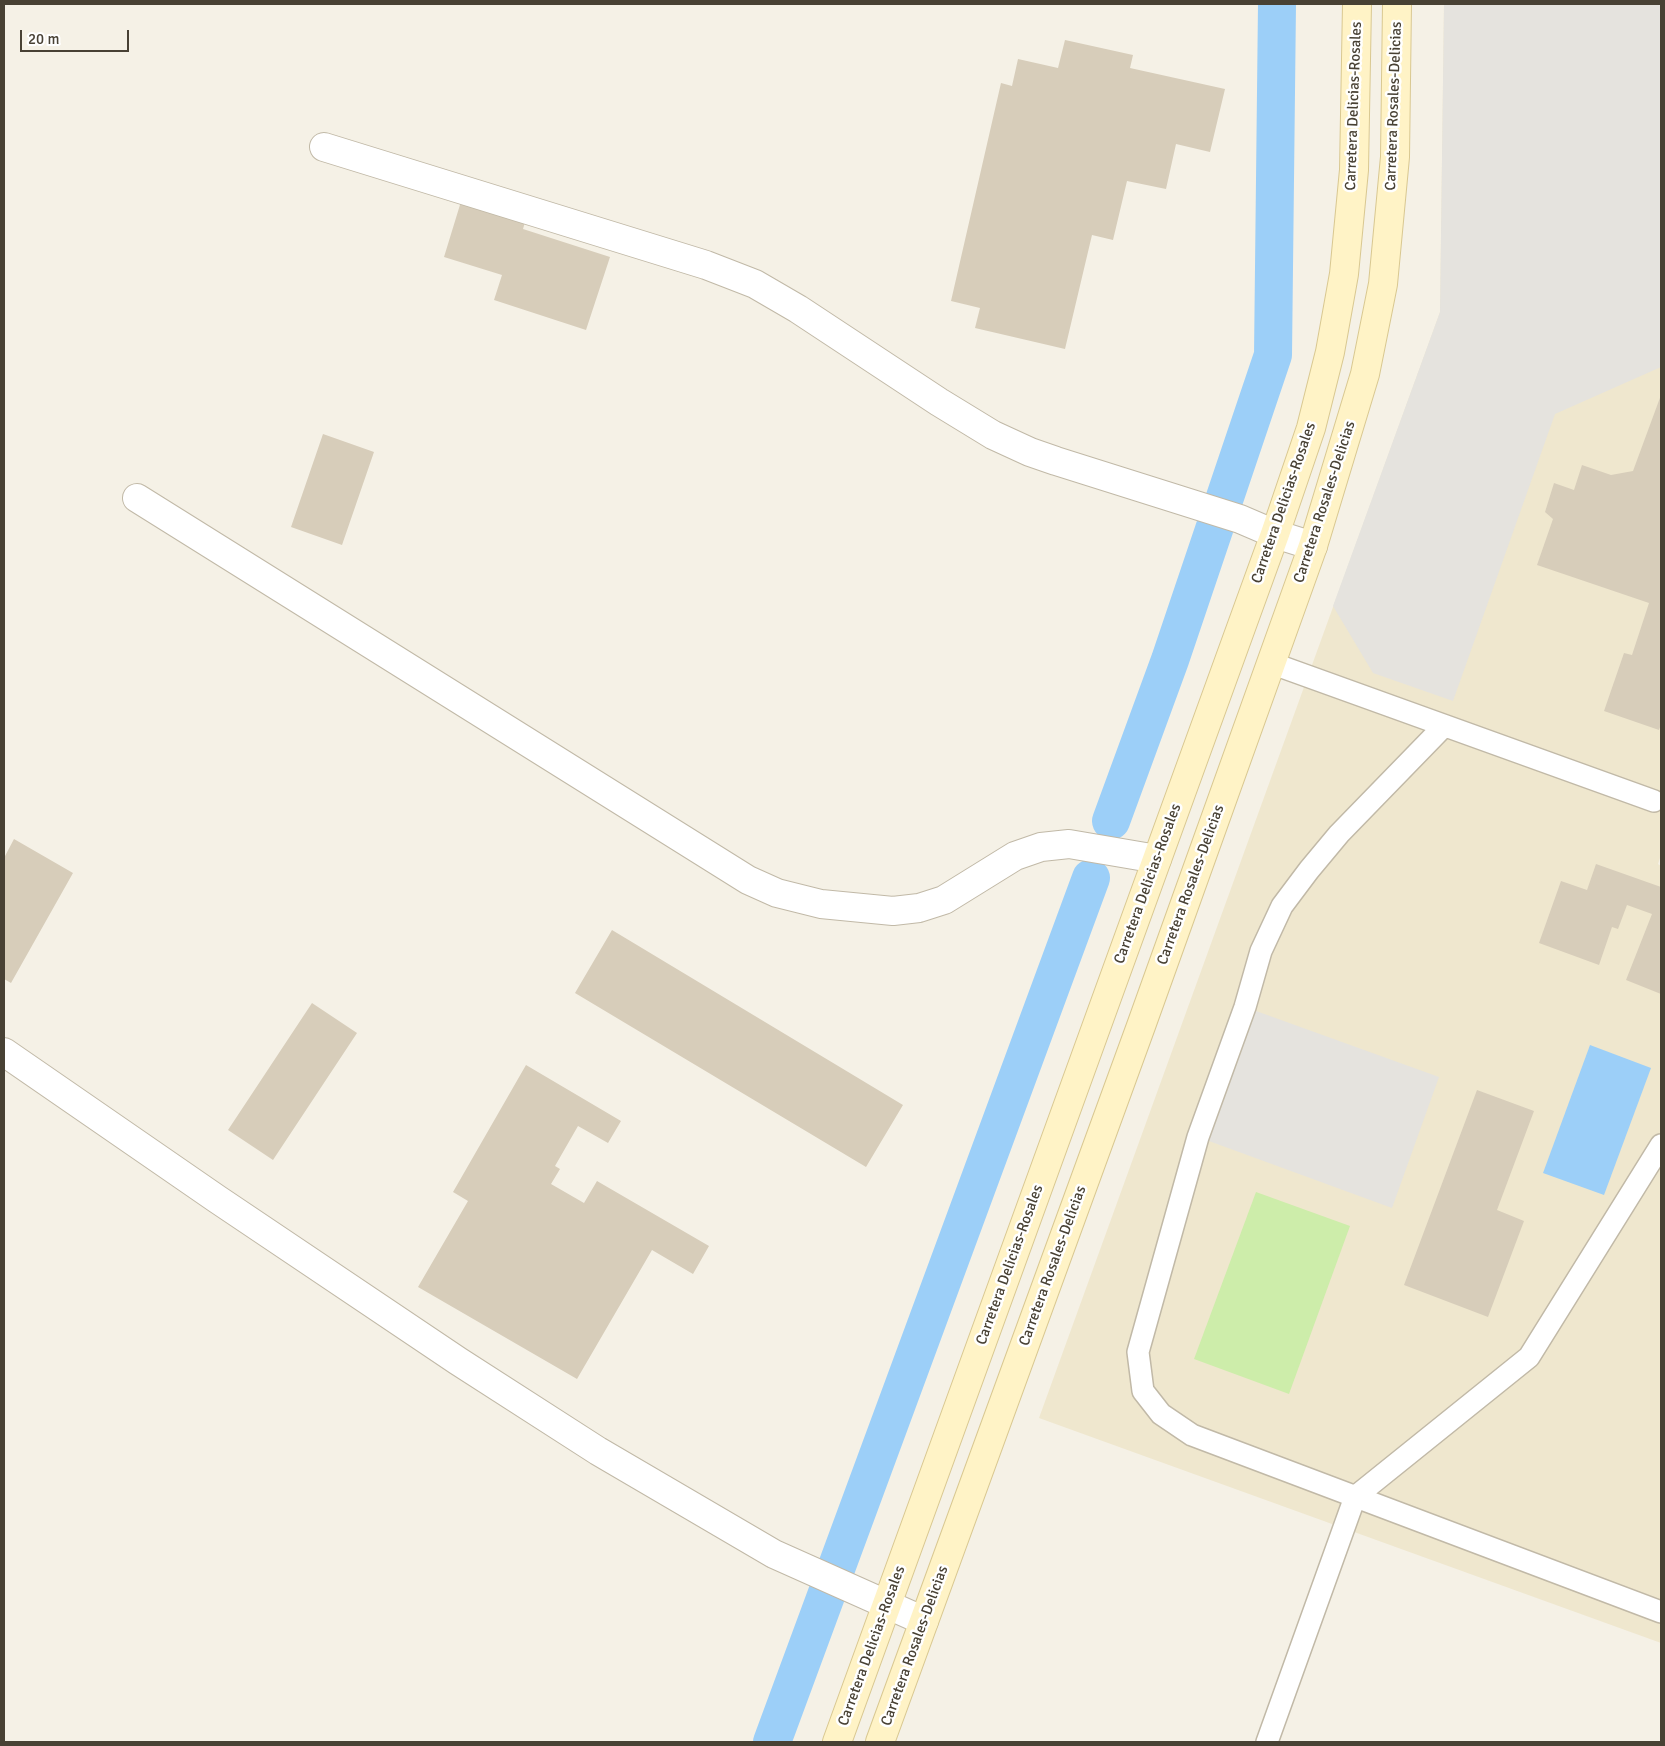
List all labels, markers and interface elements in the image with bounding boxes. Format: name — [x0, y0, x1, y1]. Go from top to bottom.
scale bar — [22, 20, 131, 52]
street label: Carretera Delicias-Rosales — [1342, 21, 1366, 191]
street label: Carretera Rosales-Delicias — [1382, 21, 1406, 191]
text: 20 m — [28, 30, 59, 48]
street label: Carretera Rosales-Delicias — [1290, 419, 1360, 585]
street label: Carretera Delicias-Rosales — [1248, 420, 1320, 586]
street label: Carretera Delicias-Rosales — [1111, 801, 1185, 967]
street label: Carretera Rosales-Delicias — [1154, 802, 1228, 968]
street label: Carretera Delicias-Rosales — [973, 1182, 1047, 1348]
street label: Carretera Rosales-Delicias — [1016, 1183, 1090, 1349]
street label: Carretera Delicias-Rosales — [835, 1563, 909, 1729]
street label: Carretera Rosales-Delicias — [878, 1563, 952, 1729]

